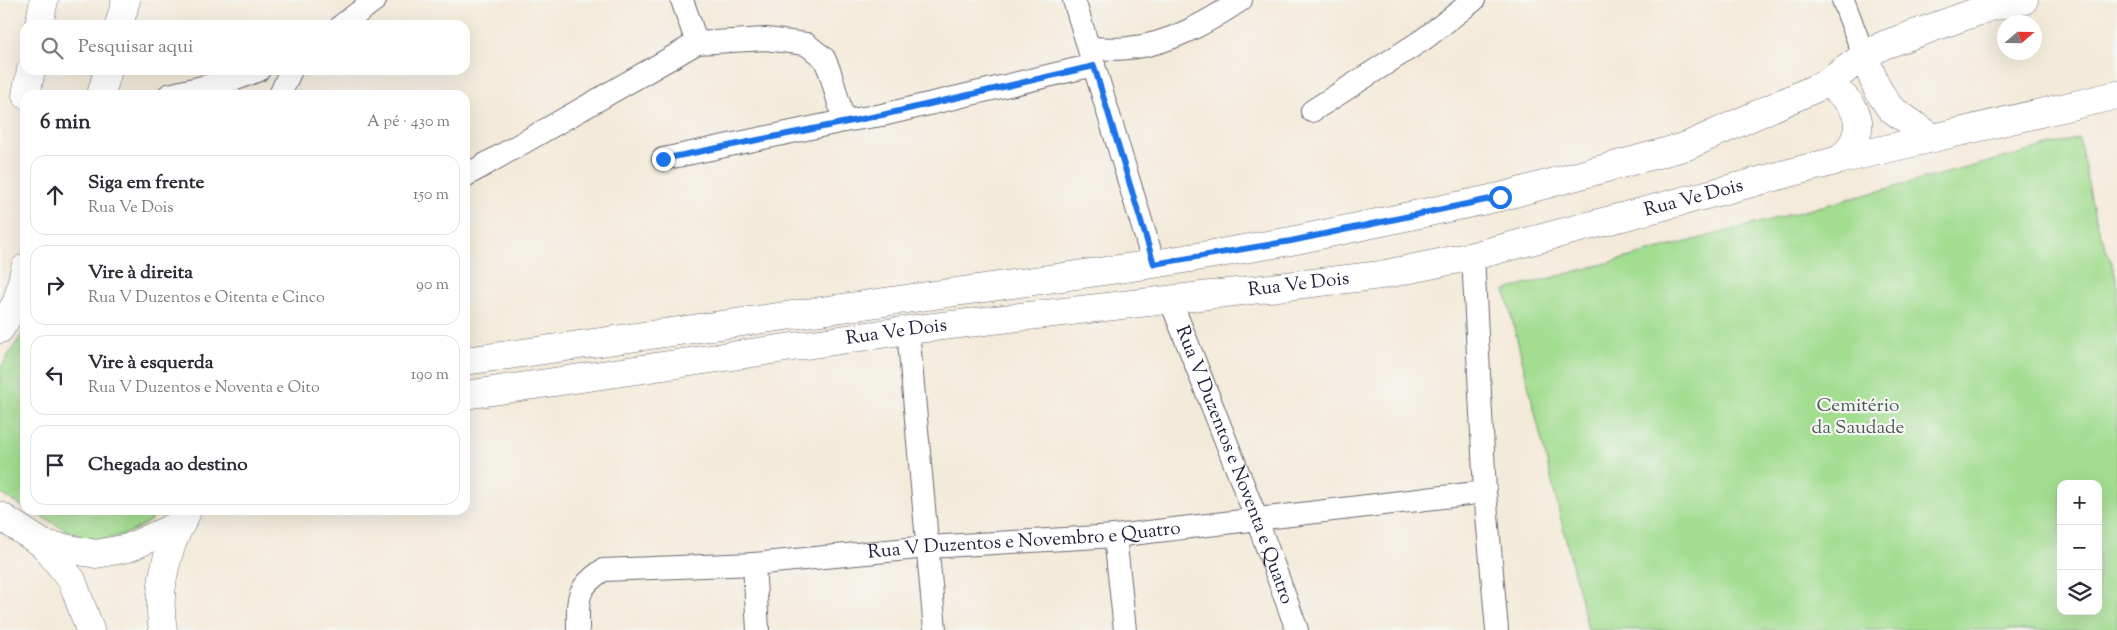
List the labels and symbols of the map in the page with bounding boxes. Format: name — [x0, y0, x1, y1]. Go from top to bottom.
north arrow — [1997, 15, 2042, 60]
route end — [652, 148, 675, 171]
street label: Rua Ve Dois — [1641, 172, 1746, 224]
route start — [1489, 186, 1512, 209]
street label: Rua Ve Dois — [1247, 265, 1351, 304]
street label: Rua Ve Dois — [844, 312, 948, 352]
street label: Rua V Duzentos e Noventa e Quatro — [1168, 322, 1300, 608]
park label: Cemitério da Saudade — [1812, 393, 1905, 442]
street label: Rua V Duzentos e Novembro e Quatro — [866, 515, 1182, 566]

